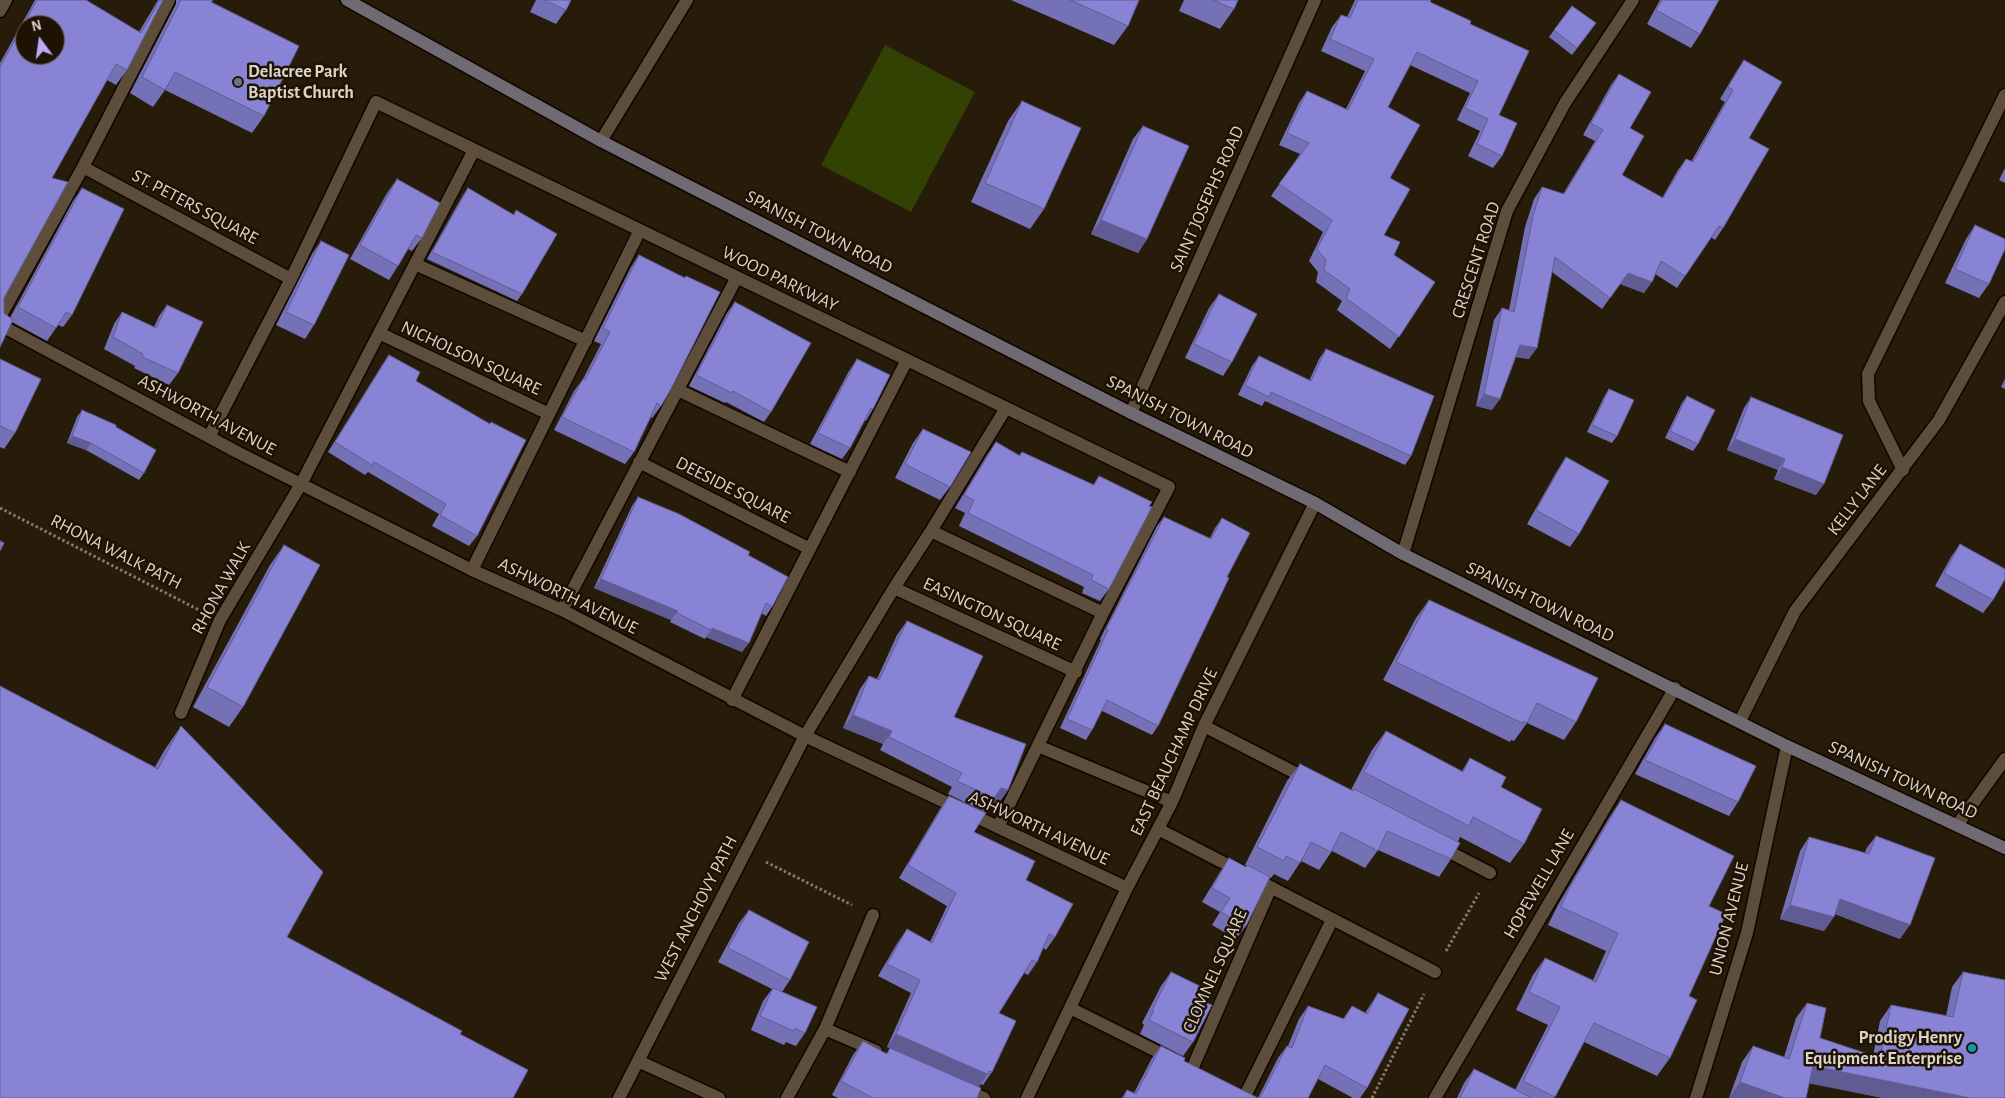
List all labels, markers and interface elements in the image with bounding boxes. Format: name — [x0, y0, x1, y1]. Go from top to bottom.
north arrow — [15, 15, 65, 65]
text: N — [30, 18, 43, 34]
place label: Delacree Park Baptist Church — [248, 61, 354, 104]
marker: Delacree Park Baptist Church — [232, 76, 244, 88]
street label: SAINT JOSEPHS ROAD — [1165, 123, 1249, 275]
street label: ST. PETERS SQUARE — [128, 165, 262, 249]
street label: SPANISH TOWN ROAD — [742, 186, 896, 278]
street label: CRESCENT ROAD — [1447, 199, 1505, 321]
street label: WOOD PARKWAY — [718, 242, 842, 316]
street label: NICHOLSON SQUARE — [397, 316, 545, 400]
street label: ASHWORTH AVENUE — [135, 370, 279, 460]
street label: SPANISH TOWN ROAD — [1103, 371, 1257, 463]
street label: DEESIDE SQUARE — [672, 452, 794, 528]
street label: KELLY LANE — [1823, 460, 1891, 540]
street label: RHONA WALK PATH — [47, 510, 185, 594]
street label: RHONA WALK — [187, 538, 255, 638]
street label: ASHWORTH AVENUE — [495, 553, 641, 639]
street label: SPANISH TOWN ROAD — [1463, 557, 1617, 647]
street label: EASINGTON SQUARE — [919, 573, 1065, 655]
street label: EAST BEAUCHAMP DRIVE — [1126, 665, 1222, 839]
street label: SPANISH TOWN ROAD — [1825, 736, 1981, 824]
street label: ASHWORTH AVENUE — [965, 786, 1113, 870]
street label: HOPEWELL LANE — [1499, 825, 1579, 943]
street label: WEST ANCHOVY PATH — [650, 832, 742, 986]
street label: UNION AVENUE — [1705, 860, 1753, 978]
street label: CLOMNEL SQUARE — [1178, 906, 1252, 1036]
place label: Prodigy Henry Equipment Enterprise — [1804, 1027, 1962, 1070]
marker: Prodigy Henry Equipment Enterprise — [1966, 1042, 1978, 1054]

